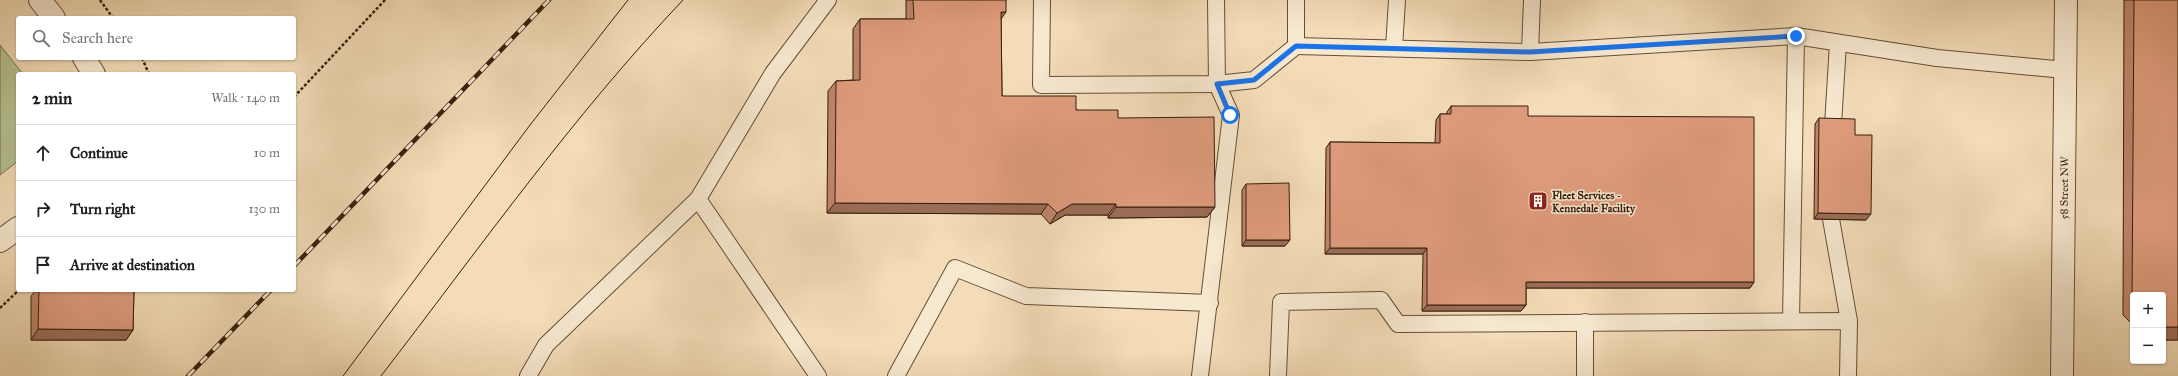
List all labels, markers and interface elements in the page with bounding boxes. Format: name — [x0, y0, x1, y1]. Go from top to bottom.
search box — [16, 16, 296, 60]
icon: search — [30, 27, 52, 49]
route end — [1787, 27, 1805, 45]
text: Search here — [62, 29, 133, 47]
text: 2 min — [32, 88, 72, 109]
text: Walk · 140 m — [211, 90, 280, 106]
route start — [1221, 106, 1239, 124]
icon: ahead — [32, 142, 54, 164]
text: Continue — [70, 144, 128, 162]
text: 10 m — [254, 145, 280, 161]
street label: 58 Street NW — [2058, 156, 2071, 220]
place label: Fleet Services - Kennedale Facility — [1552, 189, 1636, 216]
building icon: Fleet Services - Kennedale Facility — [1527, 190, 1549, 212]
icon: right — [32, 198, 54, 220]
text: Turn right — [70, 200, 135, 218]
text: 130 m — [248, 201, 280, 217]
icon: arrive — [32, 254, 54, 276]
text: Arrive at destination — [70, 256, 195, 274]
map controls — [2130, 292, 2166, 364]
button: + — [2130, 292, 2166, 328]
button: − — [2130, 328, 2166, 364]

